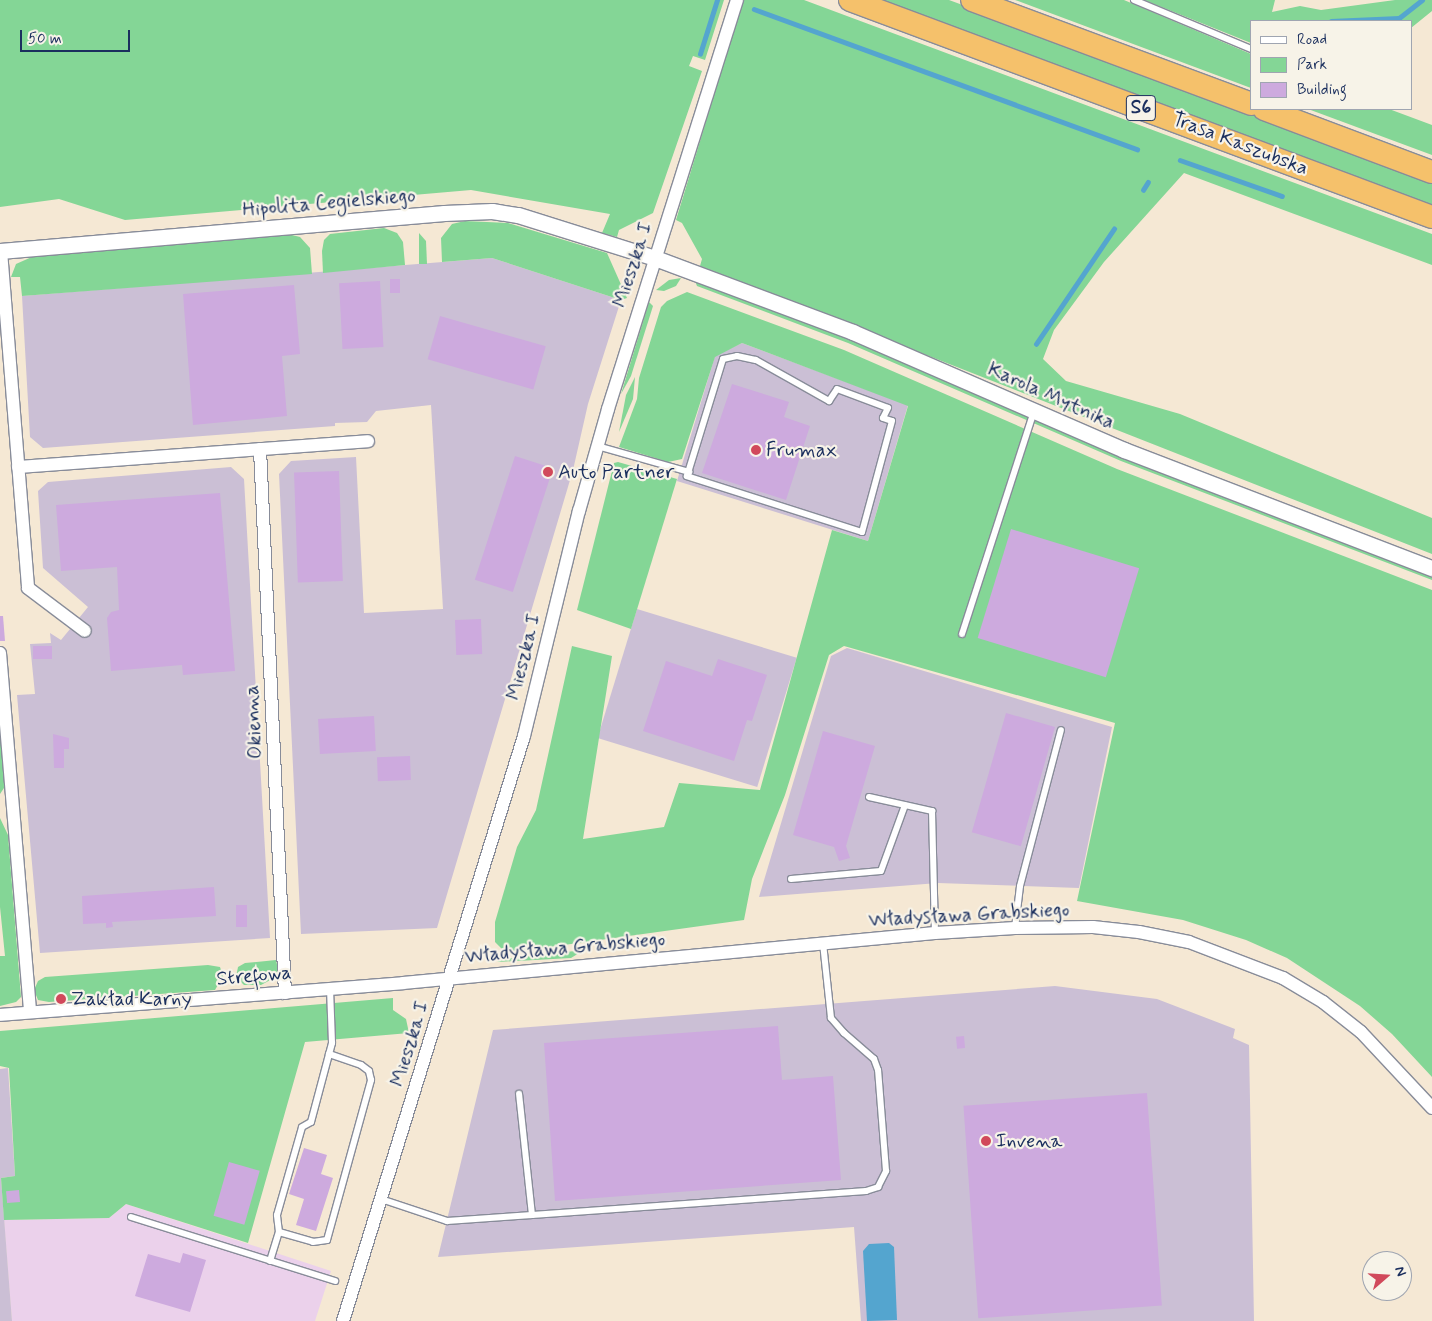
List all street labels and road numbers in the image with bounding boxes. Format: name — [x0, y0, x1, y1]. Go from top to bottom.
road number: S6 — [1125, 92, 1157, 125]
street label: Trasa Kaszubska — [1169, 107, 1311, 181]
street label: Hipolita Cegielskiego — [240, 183, 418, 223]
street label: Mieszka I — [608, 219, 658, 311]
street label: Karola Mytnika — [985, 358, 1117, 434]
street label: Mieszka I — [502, 611, 546, 703]
street label: Okienna — [240, 684, 268, 760]
street label: Władysława Grabskiego — [866, 898, 1072, 932]
street label: Władysława Grabskiego — [462, 927, 668, 969]
street label: Strefowa — [215, 961, 293, 991]
street label: Mieszka I — [386, 998, 434, 1090]

